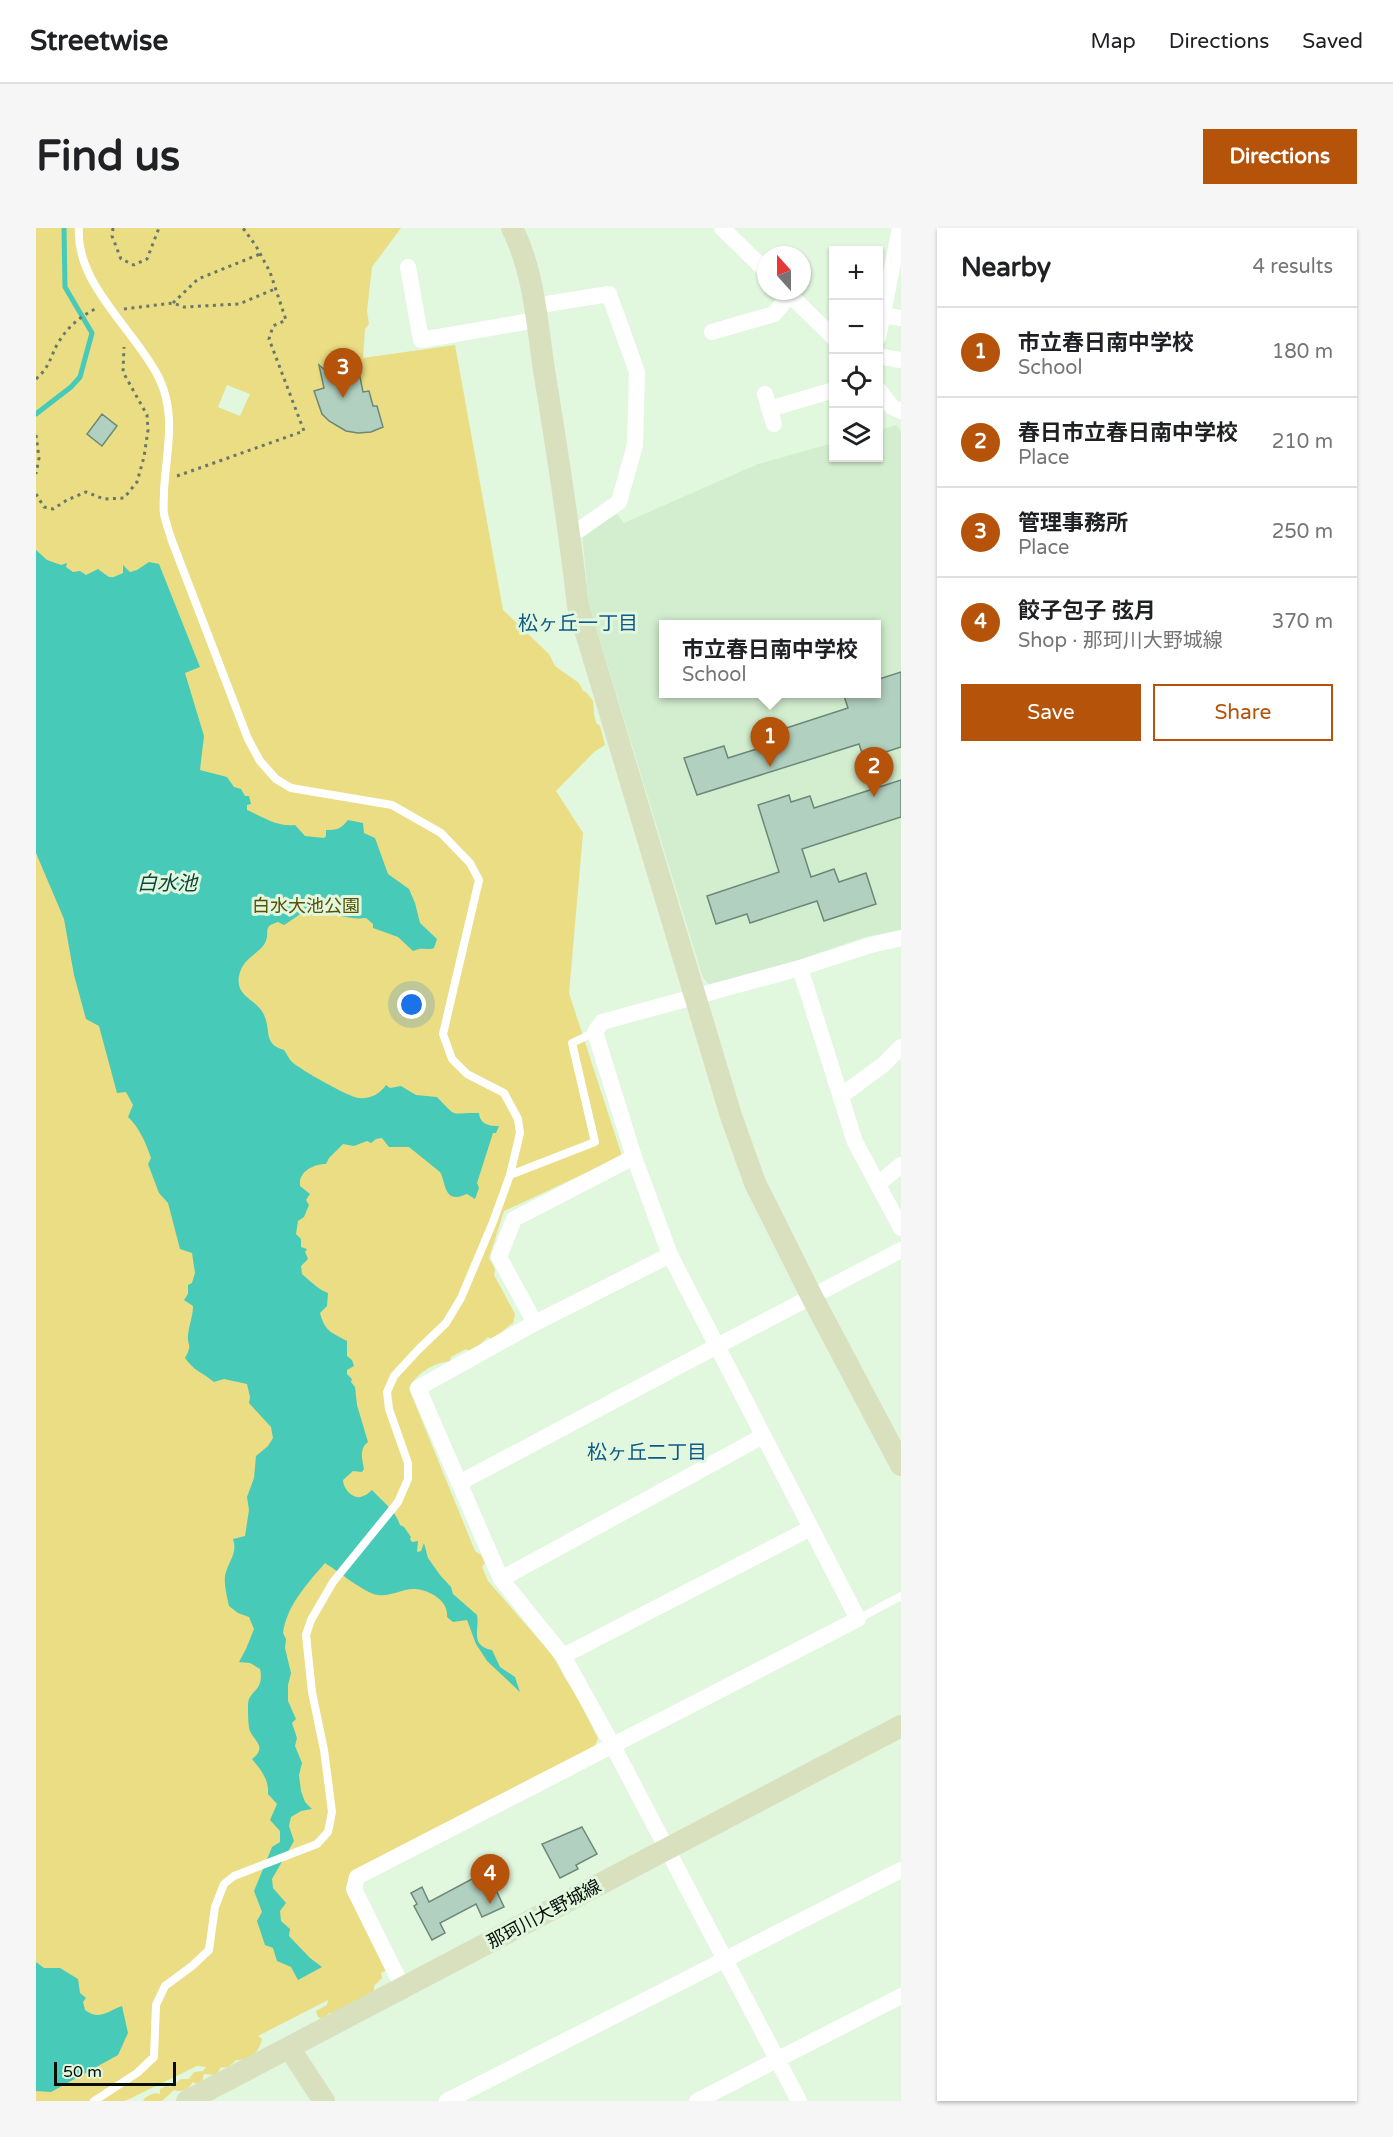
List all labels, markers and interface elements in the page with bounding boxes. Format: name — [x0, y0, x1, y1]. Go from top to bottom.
text: Streetwise — [30, 24, 168, 58]
text: Map — [1090, 29, 1136, 54]
text: Directions — [1169, 29, 1269, 54]
text: Saved — [1302, 29, 1363, 54]
button: Directions — [1203, 129, 1357, 184]
text: Find us — [36, 131, 180, 182]
north arrow — [757, 246, 811, 300]
map controls — [829, 246, 883, 462]
button: + — [829, 246, 883, 300]
text: Nearby — [961, 252, 1051, 283]
text: 4 results — [1253, 255, 1333, 279]
button: − — [829, 300, 883, 354]
text: 市立春日南中学校 — [1018, 330, 1194, 356]
text: 1 — [974, 340, 987, 364]
text: 180 m — [1272, 340, 1333, 364]
pin: 3 — [324, 348, 362, 398]
button: locate — [829, 354, 883, 408]
text: School — [1018, 356, 1082, 380]
button: layers — [829, 408, 883, 462]
text: 春日市立春日南中学校 — [1018, 420, 1238, 446]
text: 2 — [974, 430, 987, 454]
text: 210 m — [1272, 430, 1333, 454]
text: Place — [1018, 446, 1069, 470]
text: 管理事務所 — [1018, 510, 1128, 536]
text: 3 — [974, 520, 987, 544]
text: 250 m — [1272, 520, 1333, 544]
text: Place — [1018, 536, 1069, 560]
text: 餃子包子 弦月 — [1018, 598, 1156, 624]
text: 4 — [974, 610, 987, 634]
text: 370 m — [1272, 610, 1333, 634]
district label: 松ヶ丘一丁目 — [518, 612, 638, 636]
popup — [659, 620, 881, 698]
text: Shop · 那珂川大野城線 — [1018, 629, 1223, 653]
text: 市立春日南中学校 — [682, 637, 858, 663]
text: School — [682, 663, 746, 687]
button: Save — [961, 684, 1141, 741]
button: Share — [1153, 684, 1333, 741]
pin: 1 — [750, 718, 790, 767]
pin: 2 — [854, 748, 894, 797]
water label: 白水池 — [137, 872, 199, 896]
park label: 白水大池公園 — [252, 895, 360, 917]
your location — [397, 990, 426, 1019]
district label: 松ヶ丘二丁目 — [587, 1441, 707, 1465]
pin: 4 — [470, 1854, 510, 1904]
street label: 那珂川大野城線 — [483, 1875, 605, 1953]
scale bar — [54, 2059, 176, 2086]
text: 50 m — [63, 2062, 102, 2082]

